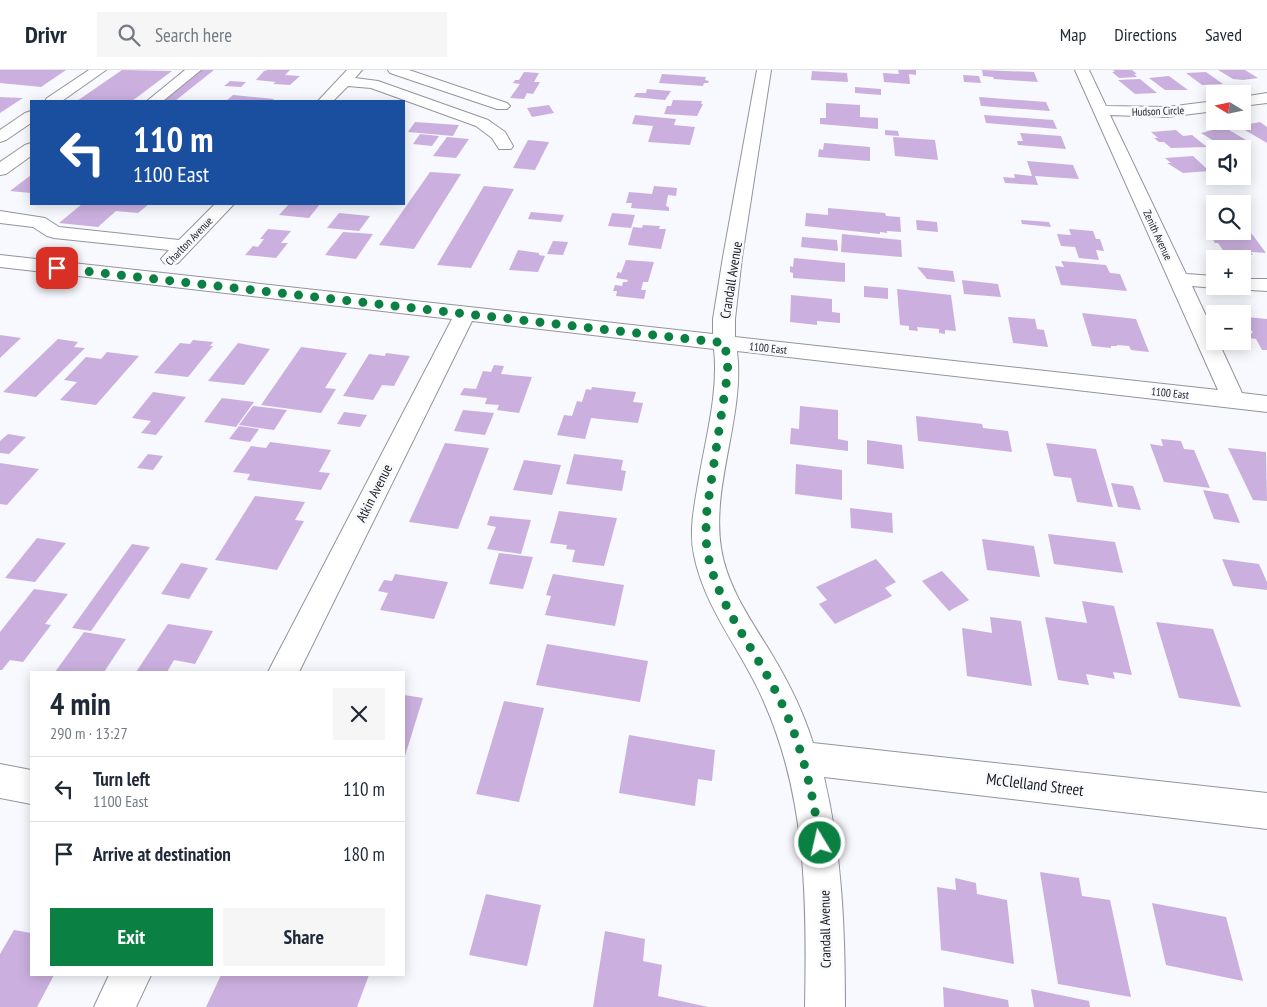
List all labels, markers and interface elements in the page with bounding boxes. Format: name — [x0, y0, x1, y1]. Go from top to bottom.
search box — [97, 12, 447, 57]
text: Drivr — [25, 19, 67, 50]
icon: search — [115, 21, 143, 49]
text: Search here — [155, 23, 232, 47]
text: Map — [1060, 23, 1086, 46]
text: Directions — [1114, 23, 1177, 46]
text: Saved — [1205, 23, 1242, 46]
north arrow — [1206, 85, 1251, 130]
map controls — [1206, 85, 1251, 350]
street label: Hudson Circle — [1132, 103, 1185, 119]
text: 110 m — [133, 116, 214, 162]
icon: left — [50, 120, 115, 185]
button: sound — [1206, 140, 1251, 185]
text: 1100 East — [133, 160, 209, 188]
button: search — [1206, 195, 1251, 240]
street label: Zenith Avenue — [1140, 208, 1176, 263]
street label: Charlton Avenue — [162, 213, 216, 268]
street label: Crandall Avenue — [716, 240, 746, 320]
pin — [36, 247, 78, 289]
button: + — [1206, 250, 1251, 295]
icon: arrive — [43, 254, 71, 282]
button: − — [1206, 305, 1251, 350]
street label: 1100 East — [748, 339, 788, 357]
street label: 1100 East — [1150, 384, 1190, 402]
street label: Atkin Avenue — [352, 461, 396, 525]
text: 4 min — [50, 684, 111, 723]
button: close — [333, 688, 385, 740]
text: 290 m · 13:27 — [50, 723, 128, 743]
text: Turn left — [93, 767, 150, 791]
street label: McClelland Street — [985, 768, 1085, 800]
icon: left — [50, 775, 78, 803]
text: 110 m — [343, 777, 385, 801]
text: 1100 East — [93, 791, 148, 811]
position arrow — [793, 816, 845, 868]
icon: arrive — [50, 840, 78, 868]
text: Arrive at destination — [93, 842, 231, 866]
text: 180 m — [343, 842, 385, 866]
street label: Crandall Avenue — [815, 890, 835, 968]
button: Exit — [50, 908, 213, 966]
button: Share — [223, 908, 385, 966]

